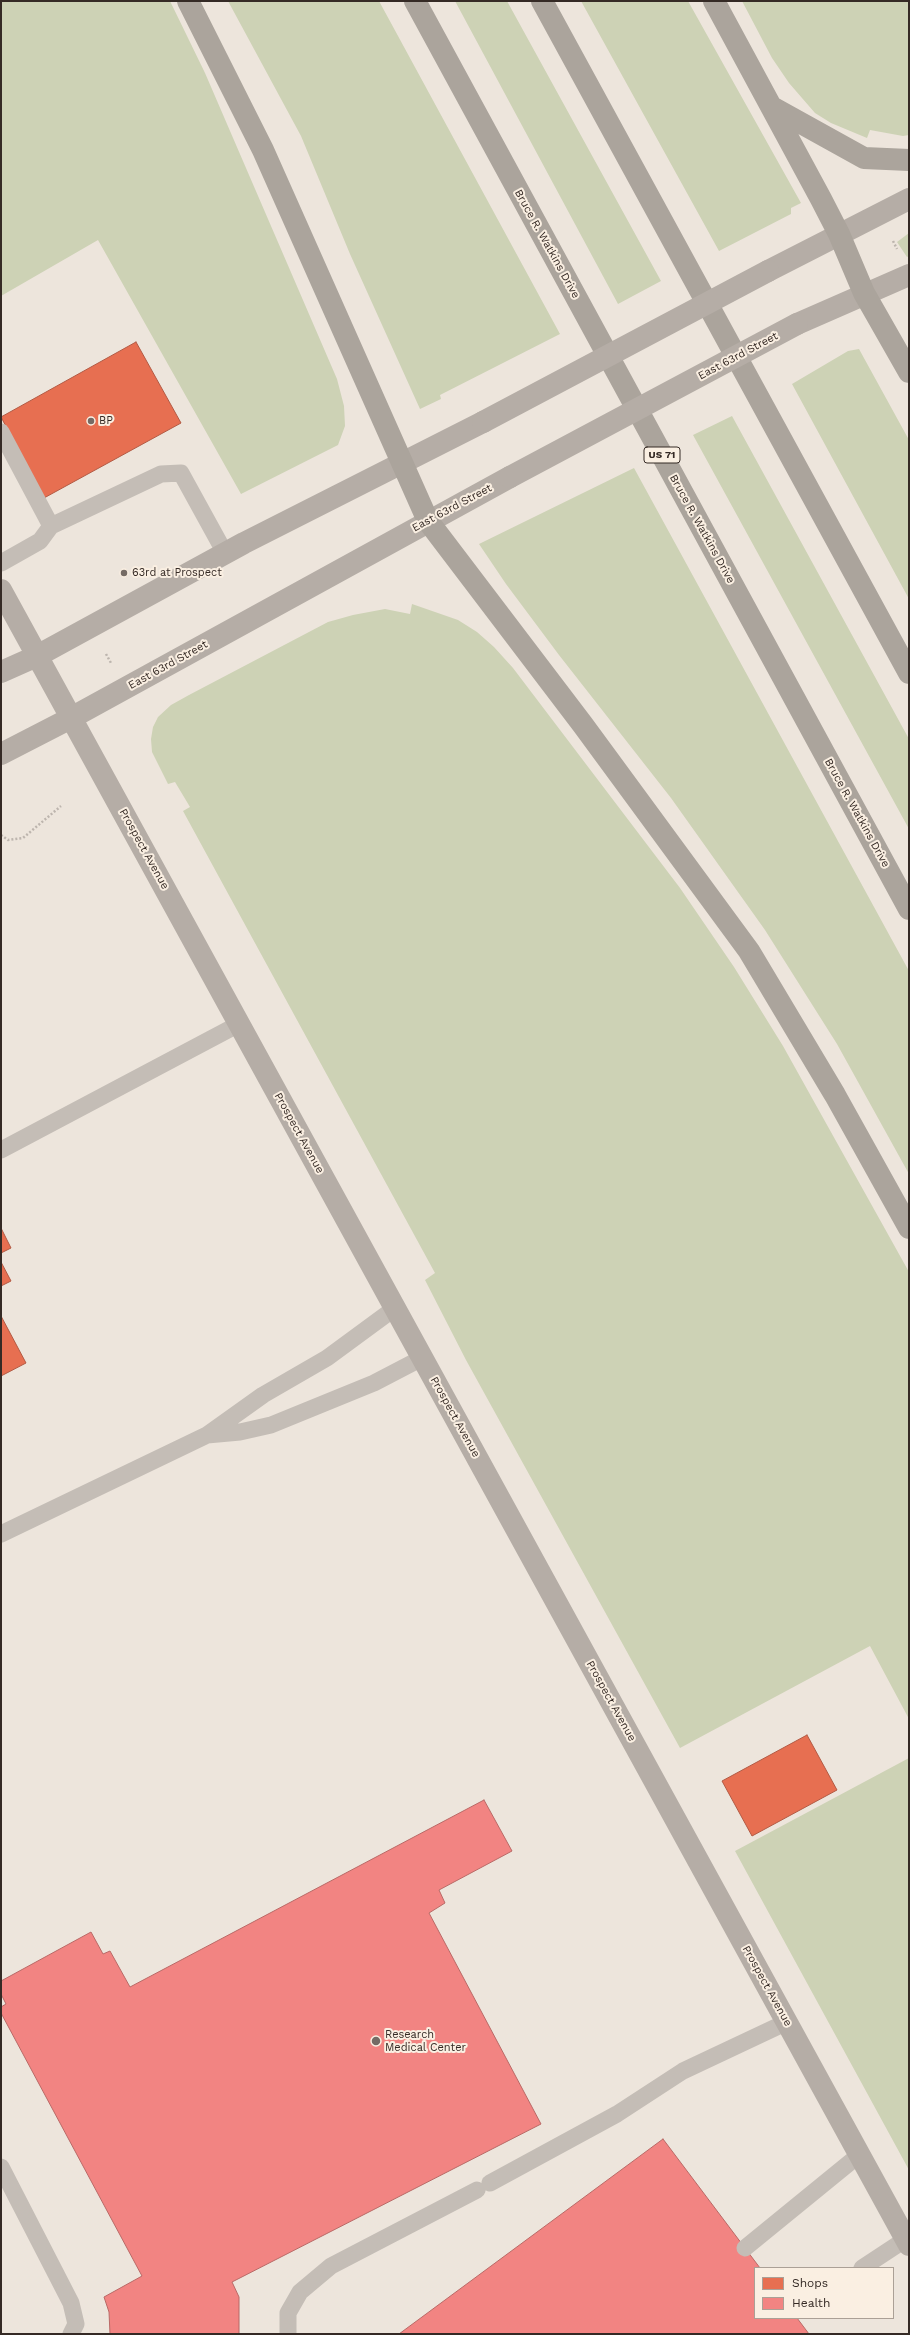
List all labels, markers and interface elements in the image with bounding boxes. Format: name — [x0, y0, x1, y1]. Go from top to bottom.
street label: Bruce R. Watkins Drive — [512, 187, 582, 301]
street label: East 63rd Street — [696, 329, 780, 383]
place label: BP — [99, 414, 113, 428]
marker: BP — [86, 416, 96, 426]
road number: US 71 — [644, 447, 680, 463]
street label: Bruce R. Watkins Drive — [667, 472, 737, 586]
street label: East 63rd Street — [410, 481, 494, 535]
place label: 63rd at Prospect — [132, 566, 222, 580]
marker: 63rd at Prospect — [119, 568, 129, 578]
street label: East 63rd Street — [126, 638, 210, 692]
street label: Bruce R. Watkins Drive — [822, 756, 892, 870]
street label: Prospect Avenue — [116, 806, 172, 892]
street label: Prospect Avenue — [271, 1090, 327, 1176]
street label: Prospect Avenue — [427, 1374, 483, 1460]
street label: Prospect Avenue — [583, 1658, 639, 1744]
street label: Prospect Avenue — [739, 1943, 795, 2029]
place label: Research Medical Center — [385, 2028, 466, 2054]
marker: Research Medical Center — [370, 2035, 382, 2047]
legend — [754, 2267, 894, 2319]
text: Shops — [792, 2276, 828, 2290]
text: Health — [792, 2296, 830, 2310]

